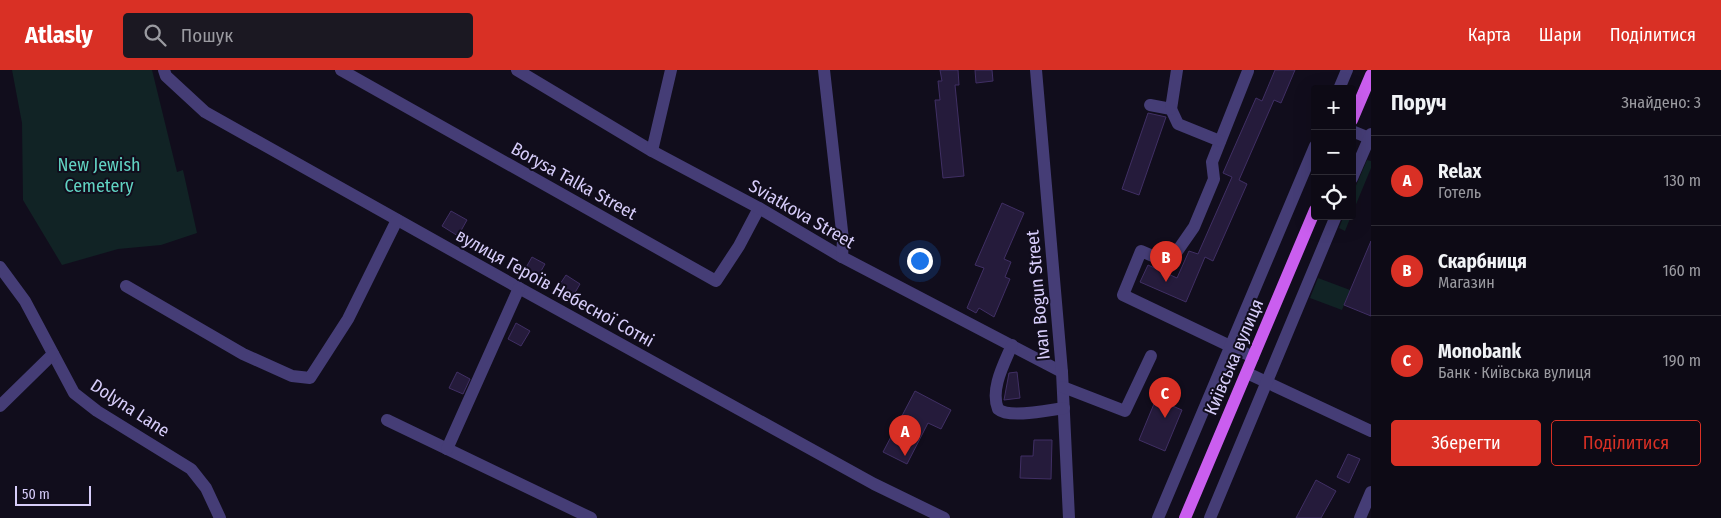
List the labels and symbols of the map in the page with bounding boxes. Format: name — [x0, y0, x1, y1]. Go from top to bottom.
street label: Borysa Talka Street — [507, 137, 641, 225]
park label: New Jewish Cemetery — [57, 154, 141, 197]
street label: Sviatkova Street — [745, 175, 859, 253]
street label: вулиця Героїв Небесної Сотні — [452, 224, 658, 352]
street label: Ivan Bogun Street — [1021, 229, 1055, 361]
pin: B — [1150, 241, 1182, 282]
your location — [907, 248, 933, 274]
street label: Київська вулиця — [1200, 296, 1268, 418]
street label: Dolyna Lane — [86, 374, 174, 442]
pin: C — [1149, 377, 1181, 418]
pin: A — [889, 415, 921, 456]
scale bar — [15, 483, 91, 506]

